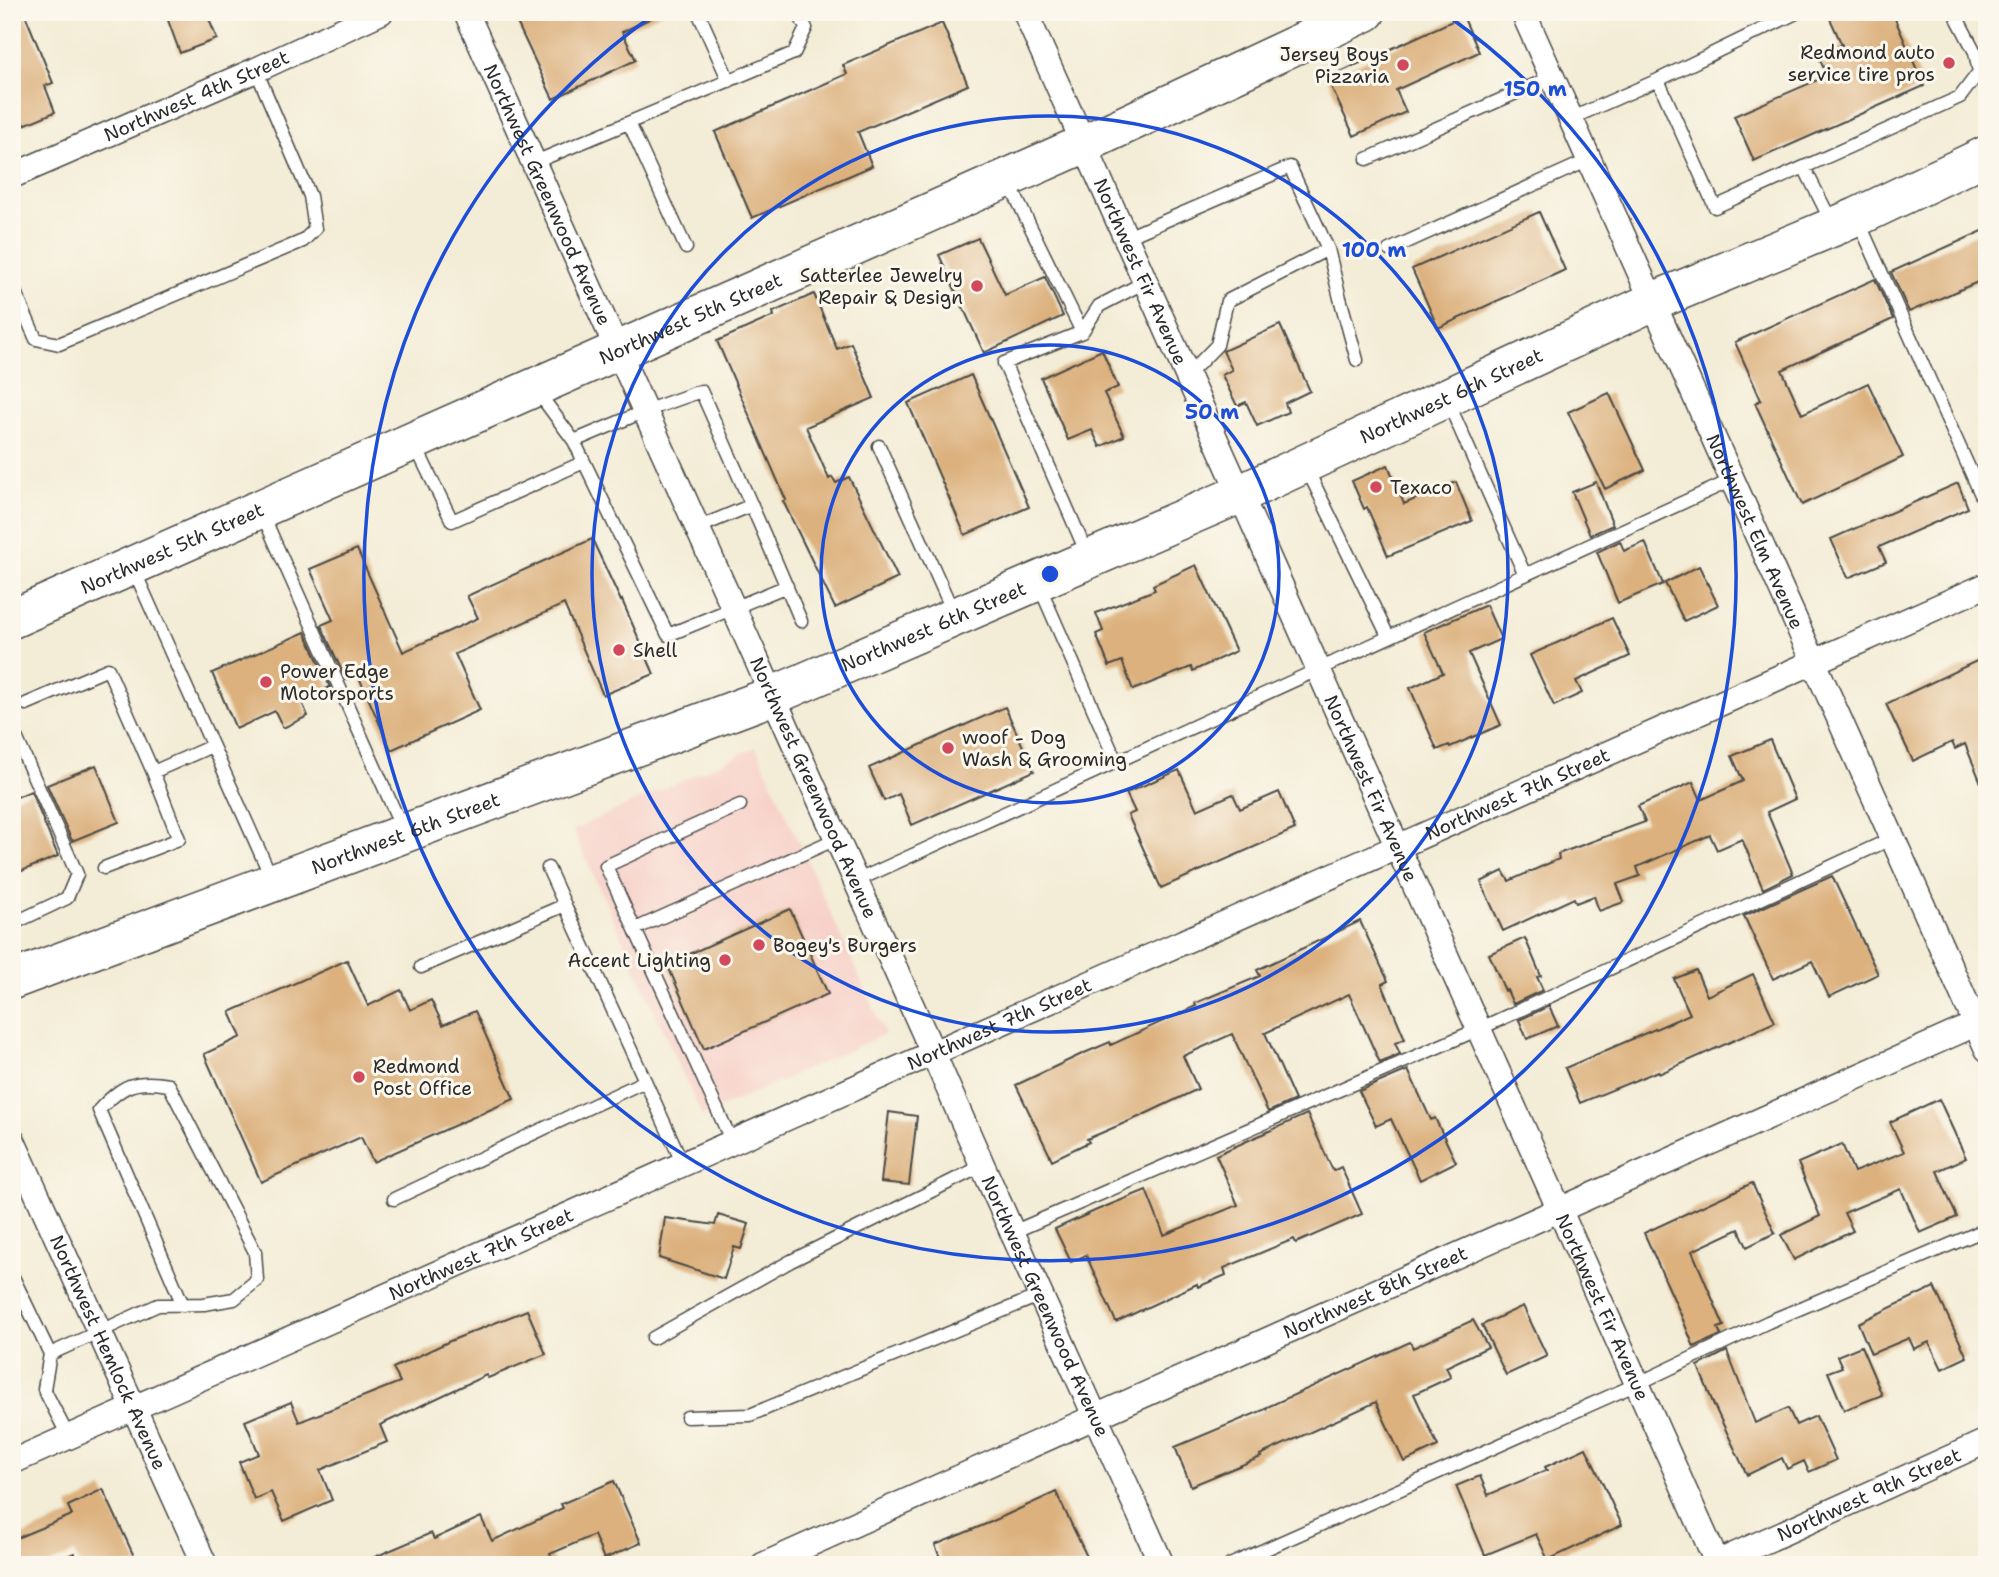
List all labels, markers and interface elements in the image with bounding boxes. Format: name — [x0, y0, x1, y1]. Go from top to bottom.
place label: Redmond auto service tire pros — [1788, 40, 1935, 87]
place label: Jersey Boys Pizzaria — [1279, 42, 1389, 89]
street label: Northwest 4th Street — [100, 44, 293, 148]
marker: Redmond auto service tire pros — [1941, 55, 1957, 71]
marker: Jersey Boys Pizzaria — [1395, 57, 1411, 73]
street label: Northwest Greenwood Avenue — [478, 60, 617, 329]
text: 150 m — [1503, 75, 1567, 103]
street label: Northwest Fir Avenue — [1088, 174, 1193, 369]
text: 100 m — [1342, 236, 1406, 264]
place label: Satterlee Jewelry Repair & Design — [800, 263, 963, 310]
street label: Northwest 5th Street — [595, 267, 786, 370]
marker: Satterlee Jewelry Repair & Design — [969, 278, 985, 294]
street label: Northwest 6th Street — [1356, 343, 1547, 449]
text: 50 m — [1185, 398, 1239, 426]
street label: Northwest Elm Avenue — [1700, 430, 1810, 633]
place label: Texaco — [1390, 475, 1452, 500]
marker: Texaco — [1368, 479, 1384, 495]
street label: Northwest 5th Street — [77, 497, 268, 600]
centre of rings — [1038, 562, 1062, 586]
street label: Northwest 6th Street — [837, 576, 1030, 678]
place label: Shell — [633, 638, 677, 663]
marker: Shell — [611, 642, 627, 658]
street label: Northwest Greenwood Avenue — [744, 653, 883, 922]
place label: Power Edge Motorsports — [280, 659, 394, 706]
marker: Power Edge Motorsports — [258, 674, 274, 690]
street label: Northwest Fir Avenue — [1318, 691, 1424, 886]
place label: woof - Dog Wash & Grooming — [962, 725, 1127, 772]
marker: woof - Dog Wash & Grooming — [940, 740, 956, 756]
street label: Northwest 7th Street — [1421, 742, 1614, 846]
street label: Northwest 6th Street — [308, 787, 503, 880]
place label: Bogey's Burgers — [773, 933, 917, 958]
marker: Bogey's Burgers — [751, 937, 767, 953]
place label: Accent Lighting — [568, 948, 711, 973]
marker: Accent Lighting — [717, 952, 733, 968]
street label: Northwest 7th Street — [903, 972, 1095, 1076]
place label: Redmond Post Office — [373, 1054, 472, 1101]
marker: Redmond Post Office — [351, 1069, 367, 1085]
street label: Northwest Greenwood Avenue — [975, 1172, 1115, 1441]
street label: Northwest 7th Street — [385, 1202, 577, 1306]
street label: Northwest Fir Avenue — [1550, 1210, 1655, 1404]
street label: Northwest Hemlock Avenue — [44, 1231, 172, 1474]
street label: Northwest 8th Street — [1279, 1240, 1471, 1345]
street label: Northwest 9th Street — [1773, 1442, 1965, 1547]

